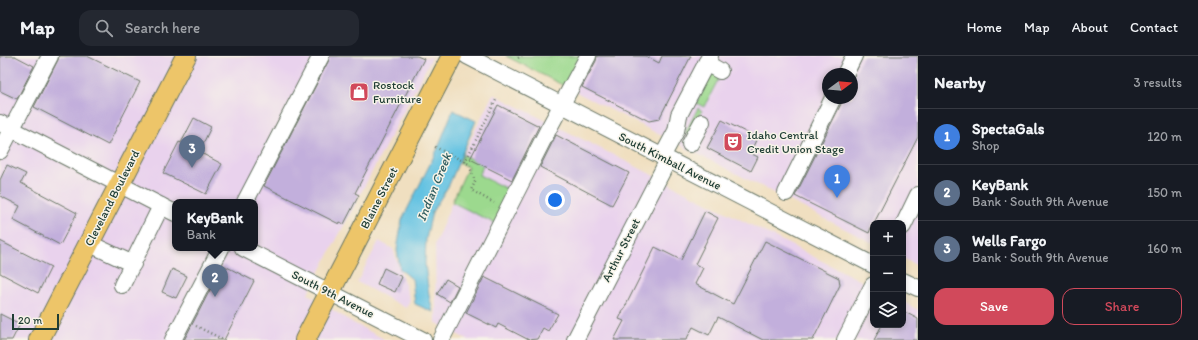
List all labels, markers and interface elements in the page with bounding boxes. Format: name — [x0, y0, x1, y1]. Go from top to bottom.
search box — [79, 10, 359, 46]
text: Map — [20, 16, 55, 39]
icon: search — [93, 17, 115, 39]
text: Search here — [125, 19, 200, 37]
text: Home — [967, 19, 1002, 36]
text: Map — [1024, 19, 1050, 36]
text: About — [1072, 19, 1108, 36]
text: Contact — [1130, 19, 1178, 36]
north arrow — [822, 68, 858, 104]
text: Nearby — [934, 72, 986, 92]
text: 3 results — [1133, 75, 1182, 90]
place label: Rostock Furniture — [373, 78, 422, 106]
shop icon: Rostock Furniture — [348, 81, 370, 103]
text: SpectaGals — [972, 120, 1044, 138]
place label: Idaho Central Credit Union Stage — [747, 128, 844, 156]
street label: South Kimball Avenue — [616, 129, 724, 193]
text: 1 — [944, 129, 950, 144]
text: 120 m — [1147, 129, 1182, 144]
theatre icon: Idaho Central Credit Union Stage — [722, 131, 744, 153]
pin: 3 — [179, 135, 205, 168]
text: Shop — [972, 138, 999, 153]
street label: Cleveland Boulevard — [82, 147, 143, 248]
water label: Indian Creek — [414, 150, 455, 223]
street label: Blaine Street — [357, 164, 401, 231]
pin: 1 — [824, 165, 850, 198]
text: KeyBank — [972, 176, 1028, 194]
text: 2 — [944, 185, 950, 200]
text: 150 m — [1147, 185, 1182, 200]
your location — [545, 190, 565, 210]
text: Bank · South 9th Avenue — [972, 194, 1109, 209]
popup — [172, 199, 258, 251]
text: KeyBank — [187, 209, 243, 227]
street label: Arthur Street — [599, 215, 643, 284]
map controls — [870, 220, 906, 328]
button: + — [870, 220, 906, 256]
text: Bank — [187, 227, 216, 242]
text: Wells Fargo — [972, 232, 1046, 250]
text: 3 — [943, 241, 951, 256]
text: 160 m — [1147, 241, 1182, 256]
text: Bank · South 9th Avenue — [972, 250, 1109, 265]
button: − — [870, 256, 906, 292]
pin: 2 — [202, 264, 228, 297]
street label: South 9th Avenue — [289, 267, 377, 321]
button: Save — [934, 288, 1054, 325]
button: Share — [1062, 288, 1182, 325]
button: layers — [870, 292, 906, 328]
scale bar — [12, 312, 59, 331]
text: 20 m — [18, 314, 42, 327]

